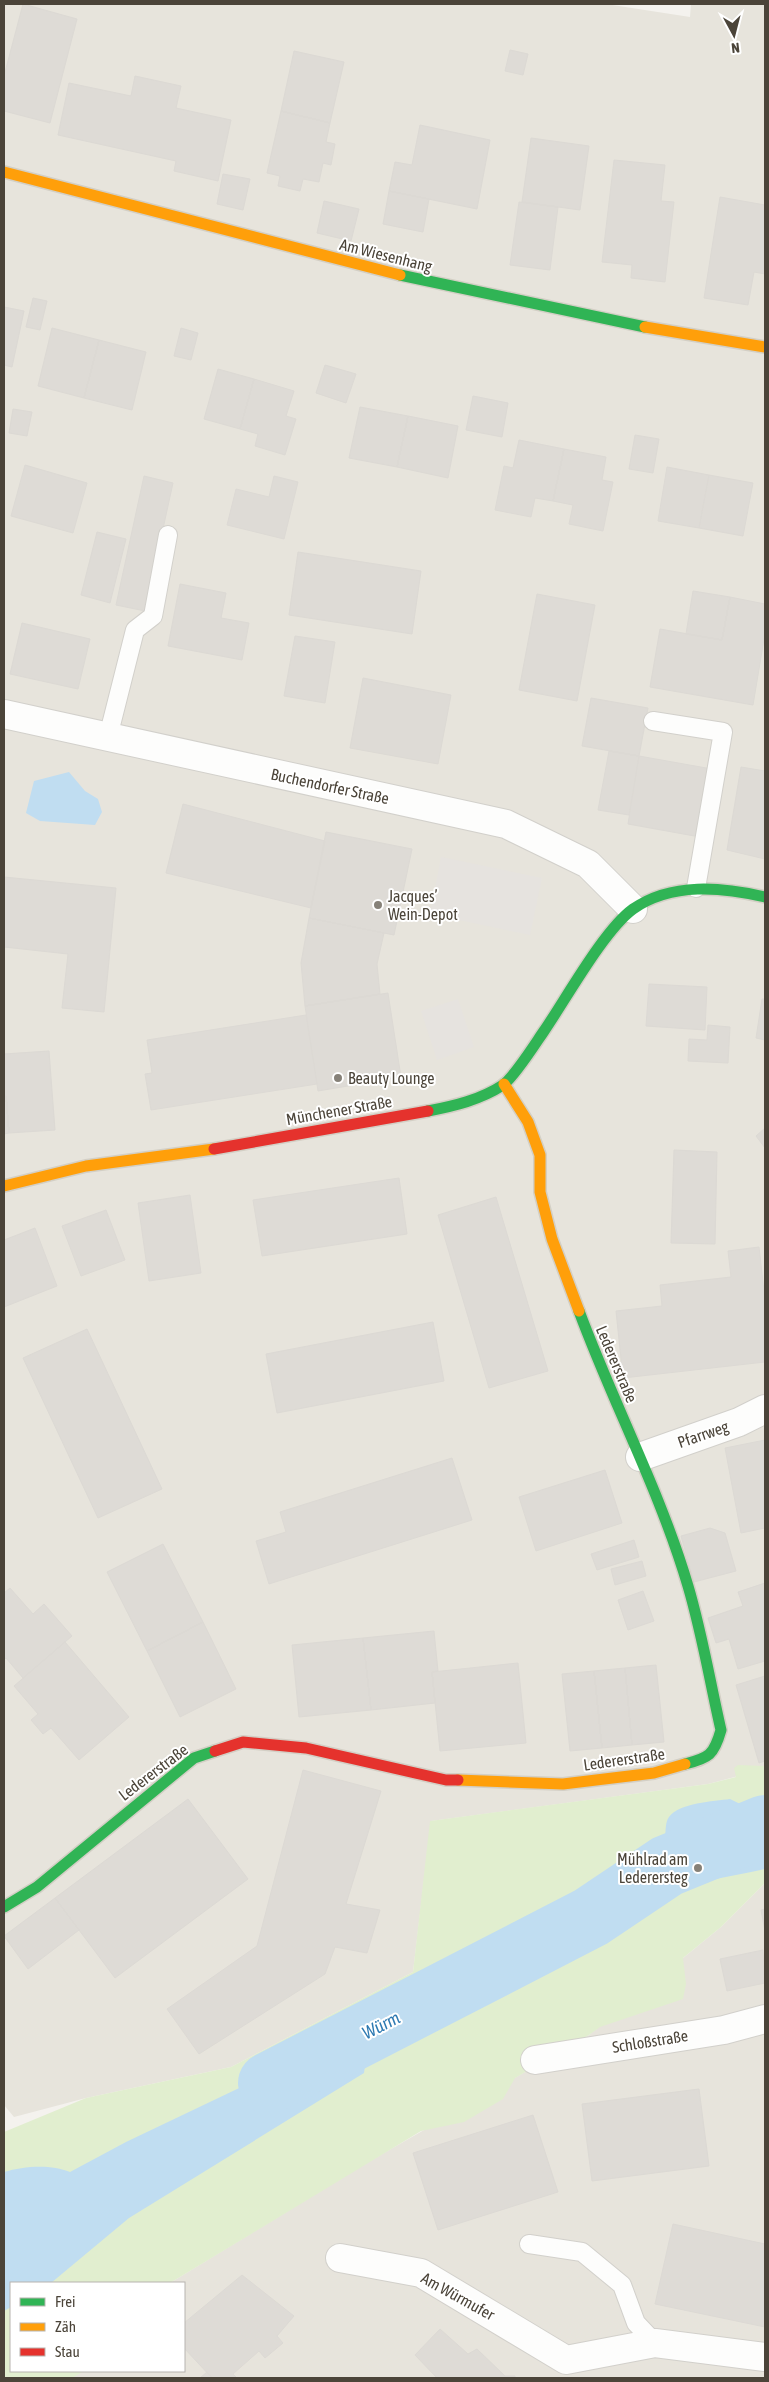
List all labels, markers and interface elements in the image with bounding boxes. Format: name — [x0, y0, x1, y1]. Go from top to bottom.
north arrow — [709, 10, 759, 60]
text: N — [731, 39, 741, 56]
street label: Am Wiesenhang — [338, 235, 434, 276]
street label: Buchendorfer Straße — [269, 765, 391, 807]
place label: Jacques’ Wein-Depot — [388, 887, 458, 924]
marker: Jacques’ Wein-Depot — [372, 899, 384, 911]
place label: Beauty Lounge — [348, 1069, 434, 1088]
marker: Beauty Lounge — [332, 1072, 344, 1084]
street label: Münchener Straße — [285, 1092, 393, 1128]
street label: Ledererstraße — [593, 1323, 641, 1405]
street label: Pfarrweg — [675, 1417, 731, 1452]
street label: Ledererstraße — [115, 1740, 191, 1804]
street label: Ledererstraße — [582, 1744, 666, 1774]
place label: Mühlrad am Lederersteg — [617, 1850, 688, 1887]
marker: Mühlrad am Lederersteg — [692, 1862, 704, 1874]
water label: Würm — [359, 2007, 404, 2043]
street label: Schloßstraße — [611, 2026, 689, 2056]
street label: Am Würmufer — [418, 2268, 498, 2324]
legend — [10, 2282, 185, 2372]
text: Frei — [55, 2293, 75, 2310]
text: Zäh — [55, 2318, 76, 2335]
text: Stau — [55, 2343, 80, 2360]

